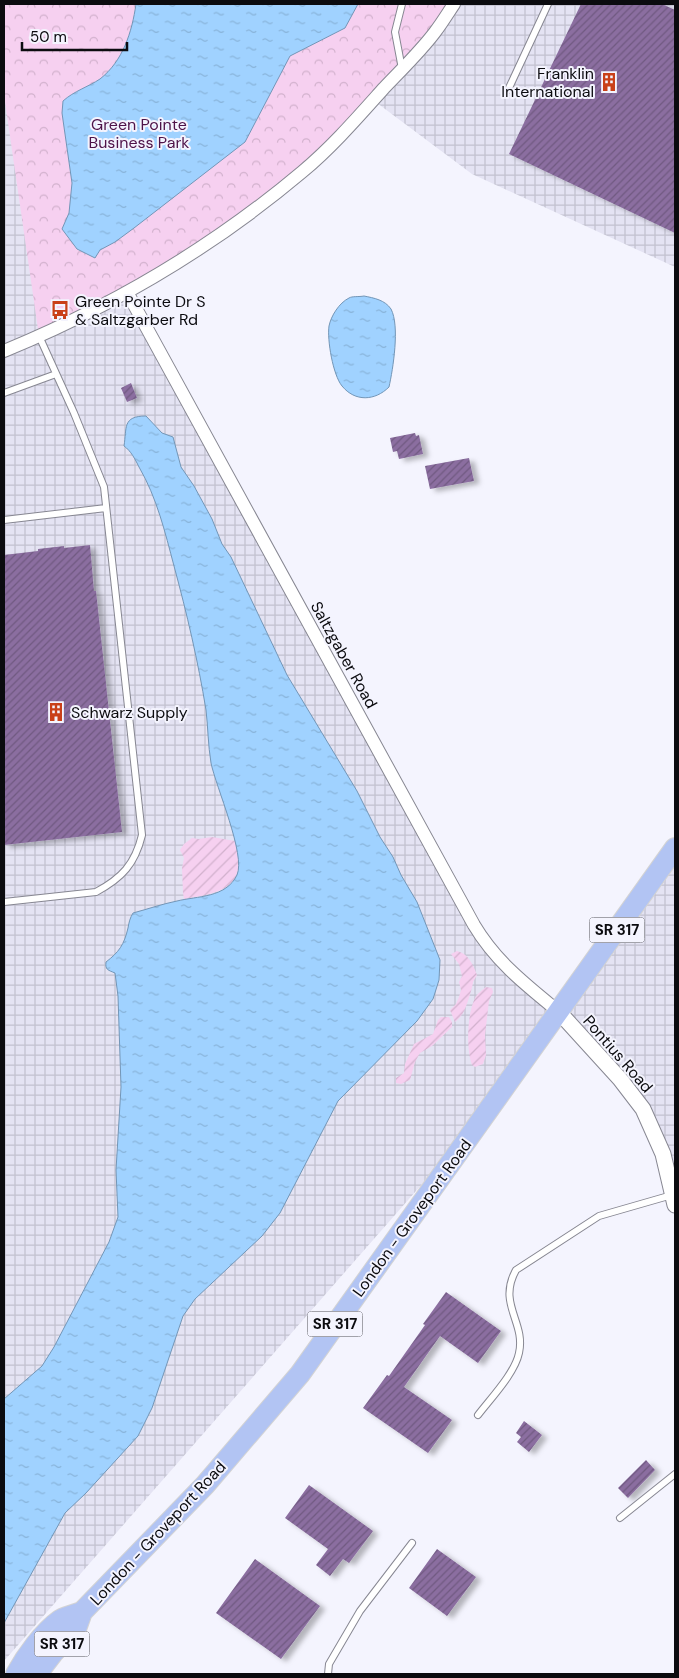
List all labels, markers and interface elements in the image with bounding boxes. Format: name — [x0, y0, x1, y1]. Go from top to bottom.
scale bar — [22, 20, 128, 52]
text: 50 m — [30, 27, 67, 47]
place label: Franklin International — [501, 63, 594, 102]
building icon: Franklin International — [598, 71, 620, 93]
park label: Green Pointe Business Park — [89, 114, 189, 153]
place label: Green Pointe Dr S & Saltzgarber Rd — [75, 291, 206, 330]
bus stop icon: Green Pointe Dr S & Saltzgarber Rd — [49, 299, 71, 321]
street label: Saltzgaber Road — [306, 598, 382, 712]
building icon: Schwarz Supply — [45, 701, 67, 723]
place label: Schwarz Supply — [71, 702, 188, 723]
road number: SR 317 — [590, 918, 644, 942]
street label: Pontius Road — [578, 1011, 658, 1097]
street label: London - Groveport Road — [348, 1135, 476, 1301]
road number: SR 317 — [308, 1312, 362, 1336]
street label: London - Groveport Road — [86, 1456, 230, 1610]
road number: SR 317 — [34, 1632, 90, 1656]

